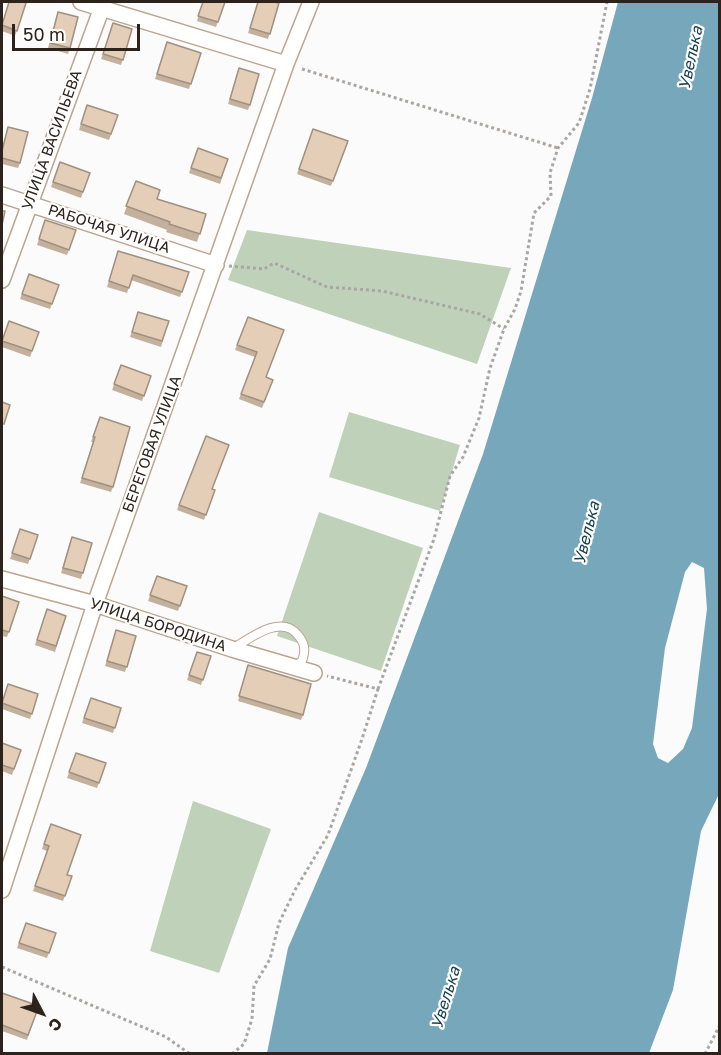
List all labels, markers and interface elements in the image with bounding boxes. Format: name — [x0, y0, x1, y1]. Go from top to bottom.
scale bar — [15, 12, 142, 50]
text: 50 m — [23, 23, 65, 45]
water label: Увелька — [675, 25, 707, 91]
street label: УЛИЦА ВАСИЛЬЕВА — [18, 68, 86, 212]
street label: РАБОЧАЯ УЛИЦА — [46, 201, 172, 257]
street label: БЕРЕГОВАЯ УЛИЦА — [119, 373, 185, 515]
water label: Увелька — [570, 500, 604, 566]
street label: УЛИЦА БОРОДИНА — [88, 594, 228, 656]
water label: Увелька — [427, 965, 465, 1031]
north arrow — [12, 983, 72, 1043]
text: С — [44, 1014, 67, 1036]

